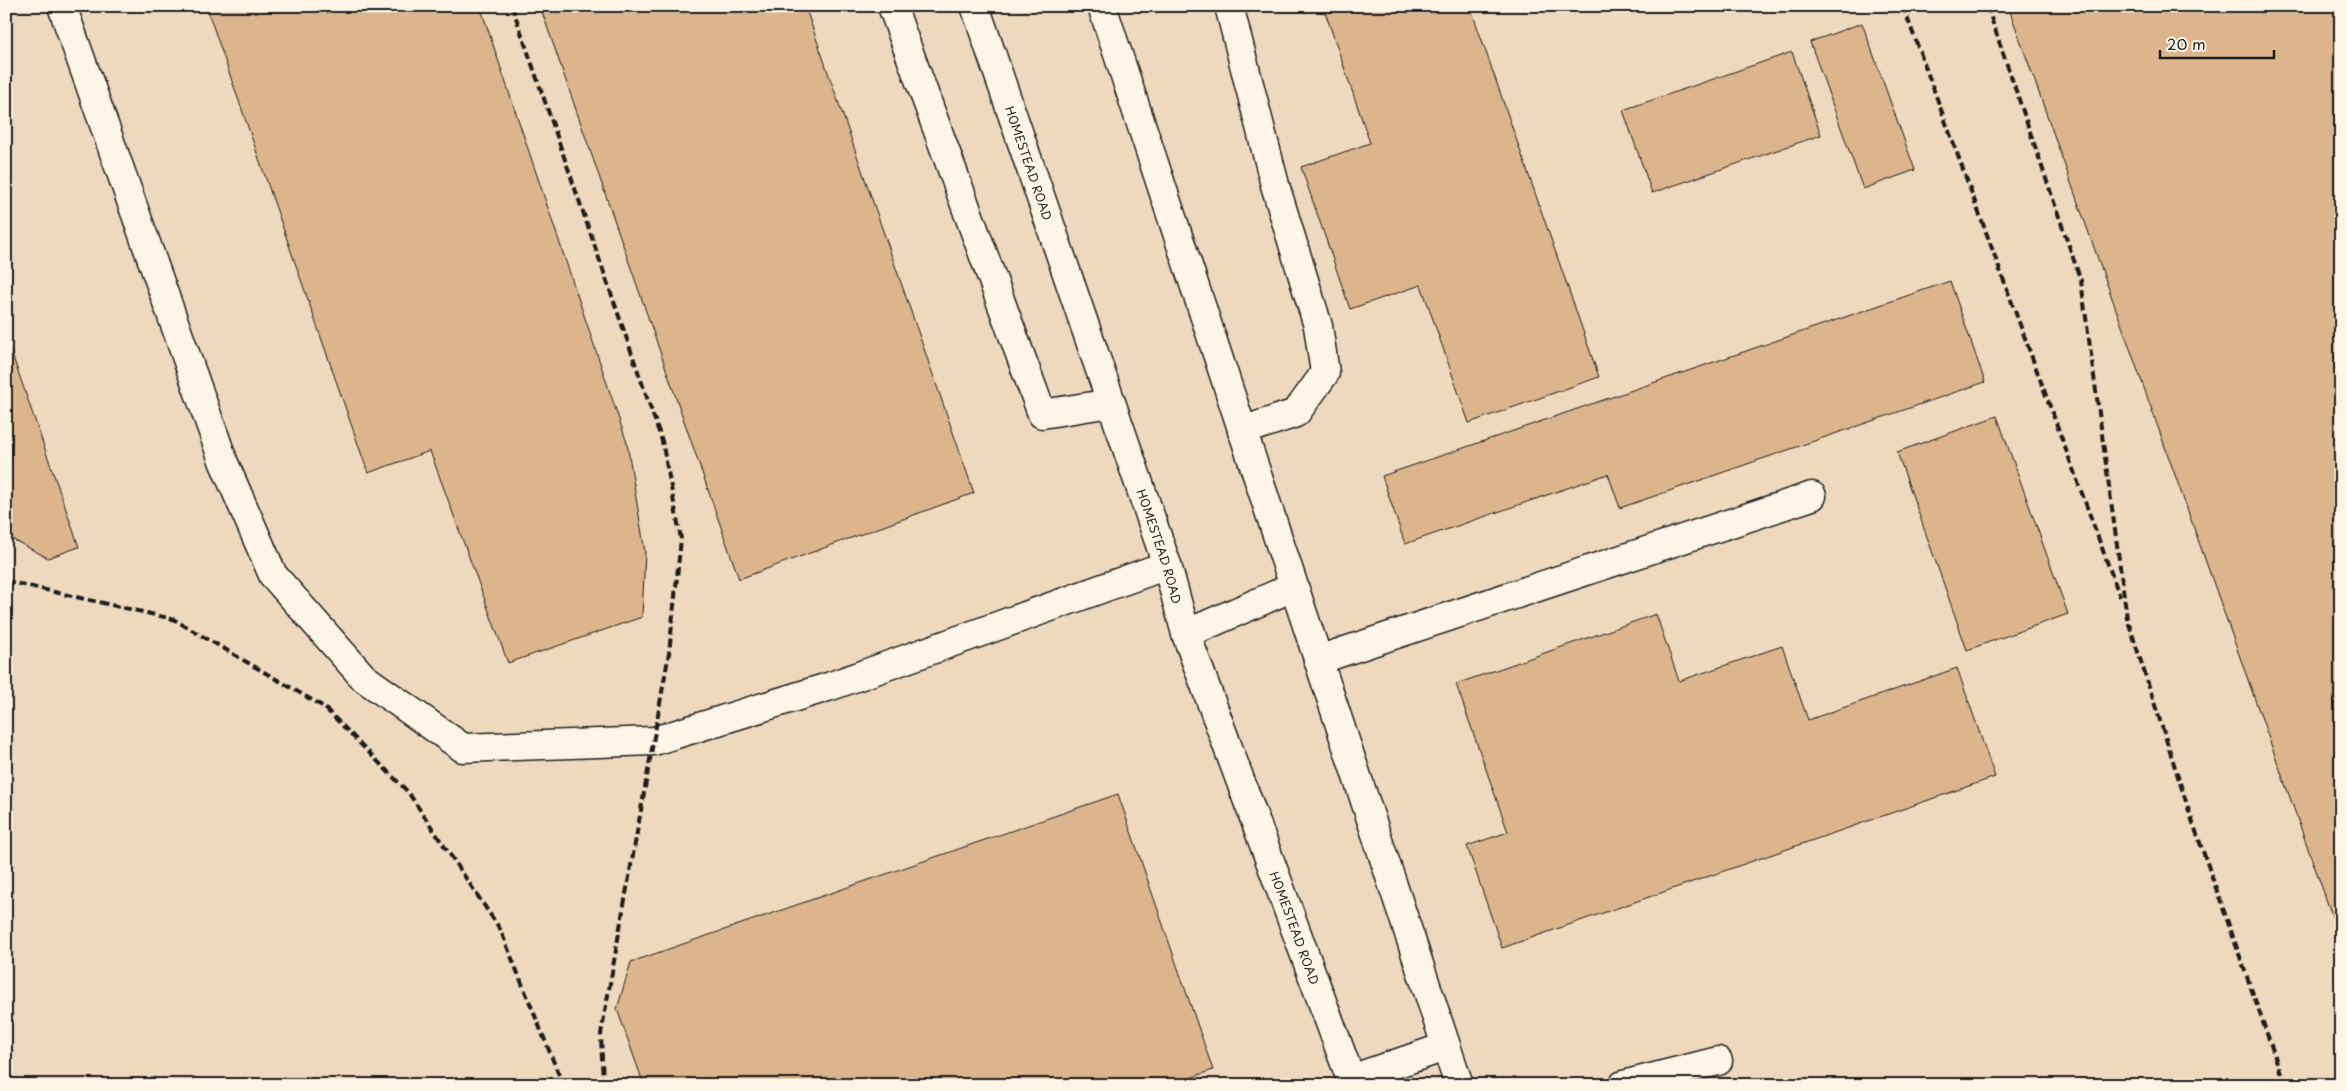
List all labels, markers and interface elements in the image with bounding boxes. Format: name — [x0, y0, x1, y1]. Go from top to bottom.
scale bar — [2160, 28, 2273, 60]
text: 20 m — [2167, 32, 2206, 55]
street label: HOMESTEAD ROAD — [1001, 103, 1057, 223]
street label: HOMESTEAD ROAD — [1133, 487, 1186, 606]
street label: HOMESTEAD ROAD — [1266, 869, 1324, 987]

